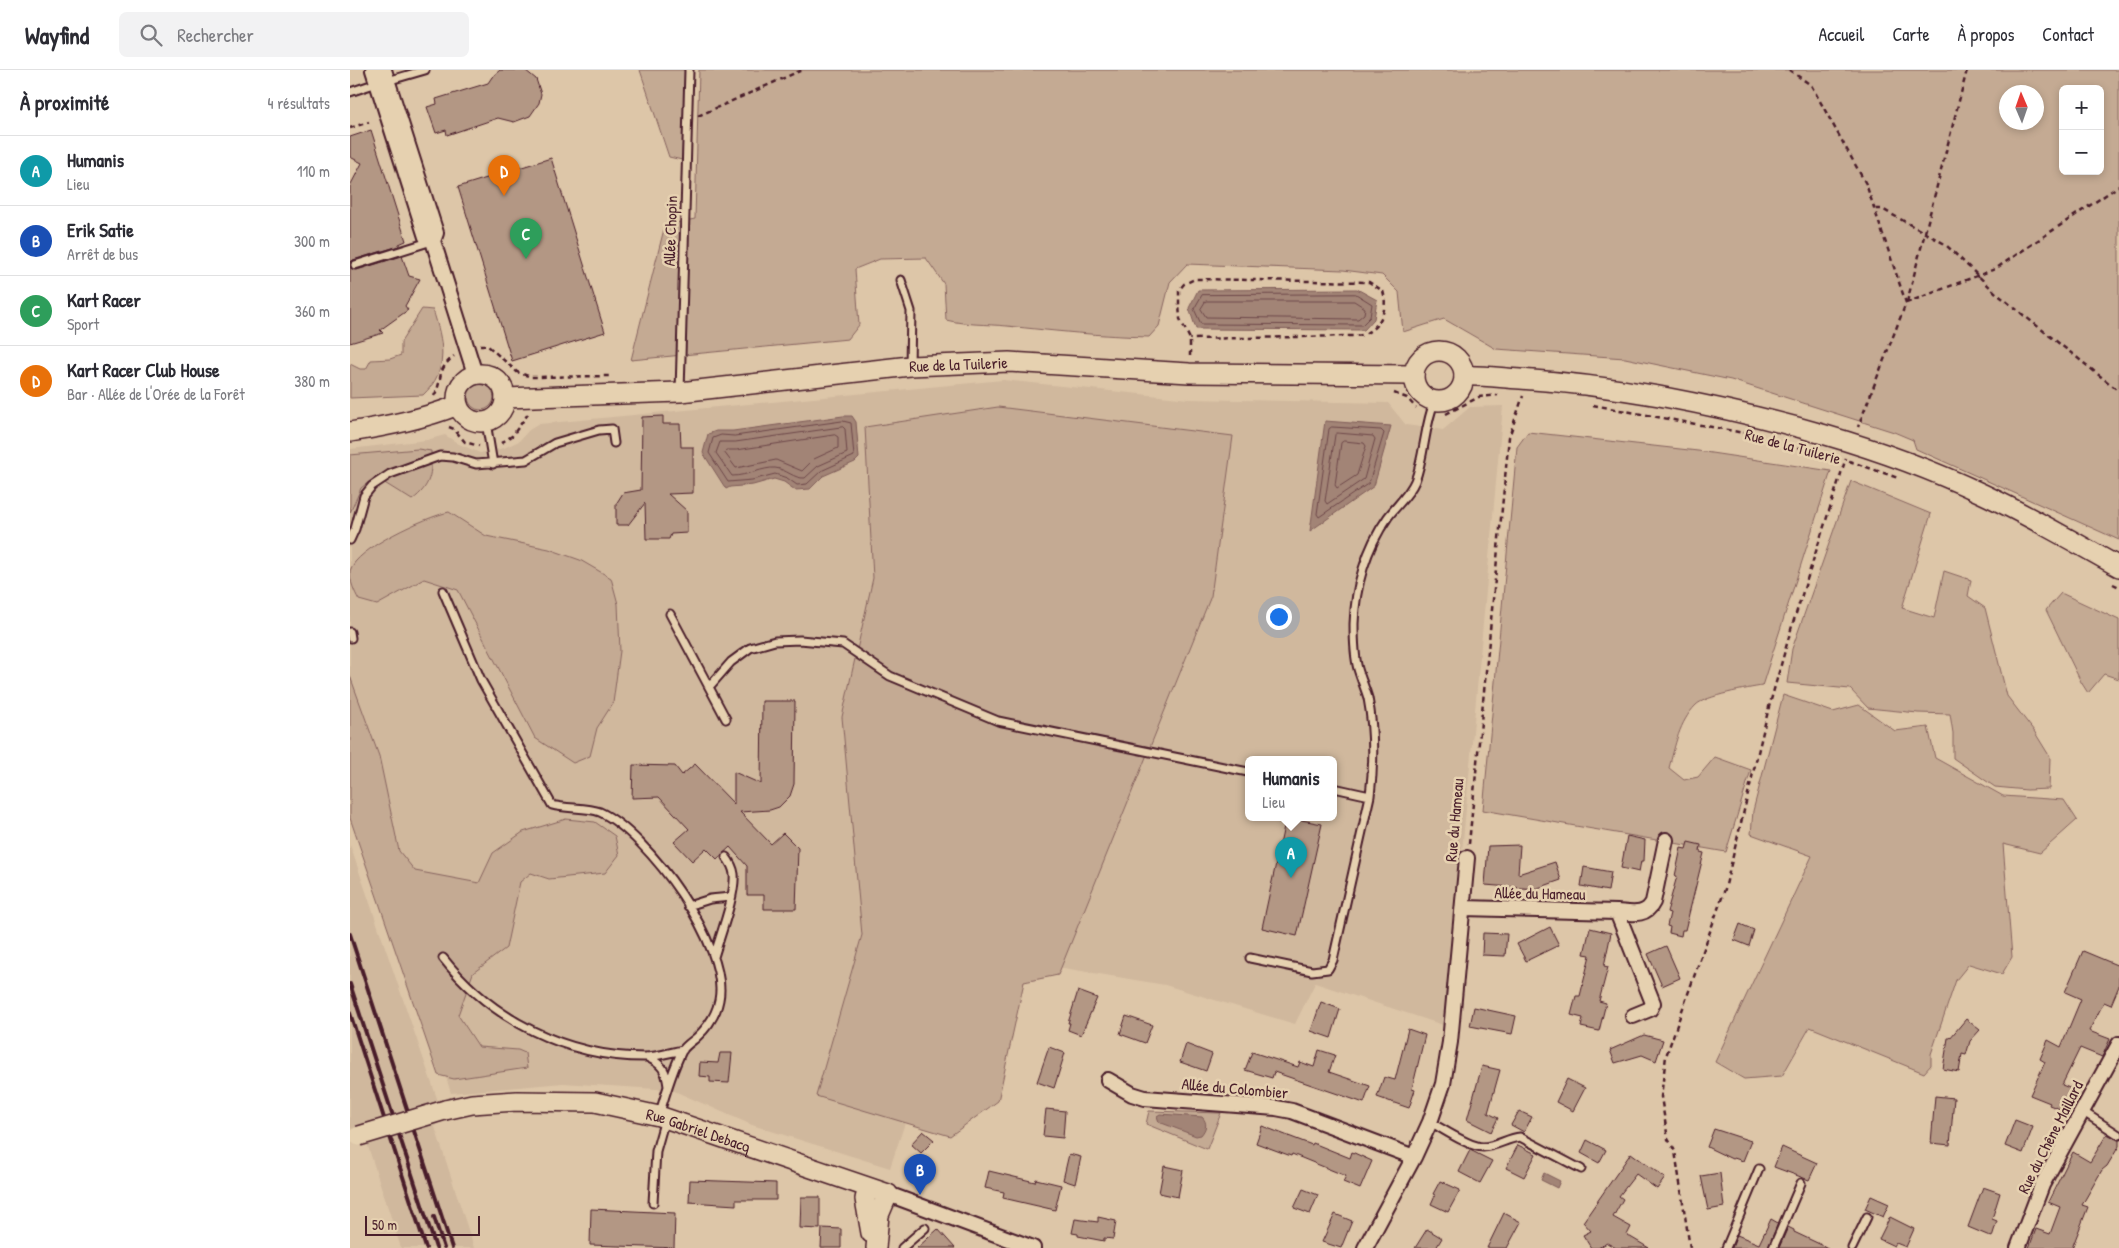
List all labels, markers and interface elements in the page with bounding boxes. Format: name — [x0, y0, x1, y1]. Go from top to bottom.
search box — [119, 12, 469, 57]
text: Wayfind — [25, 19, 89, 51]
icon: search — [137, 21, 165, 49]
text: Rechercher — [177, 22, 254, 48]
text: Accueil — [1818, 22, 1864, 47]
text: Carte — [1892, 22, 1930, 47]
text: À propos — [1958, 22, 2014, 47]
text: Contact — [2042, 22, 2094, 47]
north arrow — [1999, 85, 2044, 130]
map controls — [2059, 85, 2104, 175]
button: + — [2059, 85, 2104, 130]
text: À proximité — [20, 88, 109, 117]
text: 4 résultats — [268, 92, 330, 114]
button: − — [2059, 130, 2104, 175]
text: Humanis — [67, 147, 124, 173]
pin: D — [488, 155, 520, 196]
text: A — [32, 160, 40, 182]
text: 110 m — [297, 160, 330, 182]
text: Lieu — [67, 173, 89, 195]
street label: Allée Chopin — [658, 195, 682, 267]
text: Erik Satie — [67, 217, 134, 243]
pin: C — [510, 218, 542, 259]
text: B — [32, 230, 40, 252]
text: 300 m — [294, 230, 330, 252]
text: Arrêt de bus — [67, 243, 138, 265]
text: Kart Racer — [67, 287, 141, 313]
text: C — [32, 300, 40, 322]
text: 360 m — [295, 300, 330, 322]
text: Sport — [67, 313, 99, 335]
street label: Rue de la Tuilerie — [909, 351, 1009, 377]
text: Kart Racer Club House — [67, 357, 220, 383]
text: D — [32, 370, 40, 392]
text: 380 m — [294, 370, 330, 392]
text: Bar · Allée de l'Orée de la Forêt — [67, 383, 245, 405]
street label: Rue de la Tuilerie — [1743, 423, 1844, 470]
your location — [1266, 604, 1292, 630]
popup — [1245, 756, 1337, 821]
text: Humanis — [1262, 765, 1320, 791]
street label: Rue du Hameau — [1439, 777, 1469, 863]
text: Lieu — [1262, 791, 1285, 813]
pin: A — [1275, 837, 1307, 878]
street label: Allée du Hameau — [1494, 881, 1586, 905]
street label: Allée du Colombier — [1181, 1072, 1289, 1104]
street label: Rue du Chêne Maillard — [2012, 1077, 2088, 1197]
street label: Rue Gabriel Debacq — [644, 1103, 754, 1157]
pin: B — [904, 1154, 936, 1195]
scale bar — [365, 1213, 480, 1236]
text: 50 m — [372, 1215, 397, 1234]

